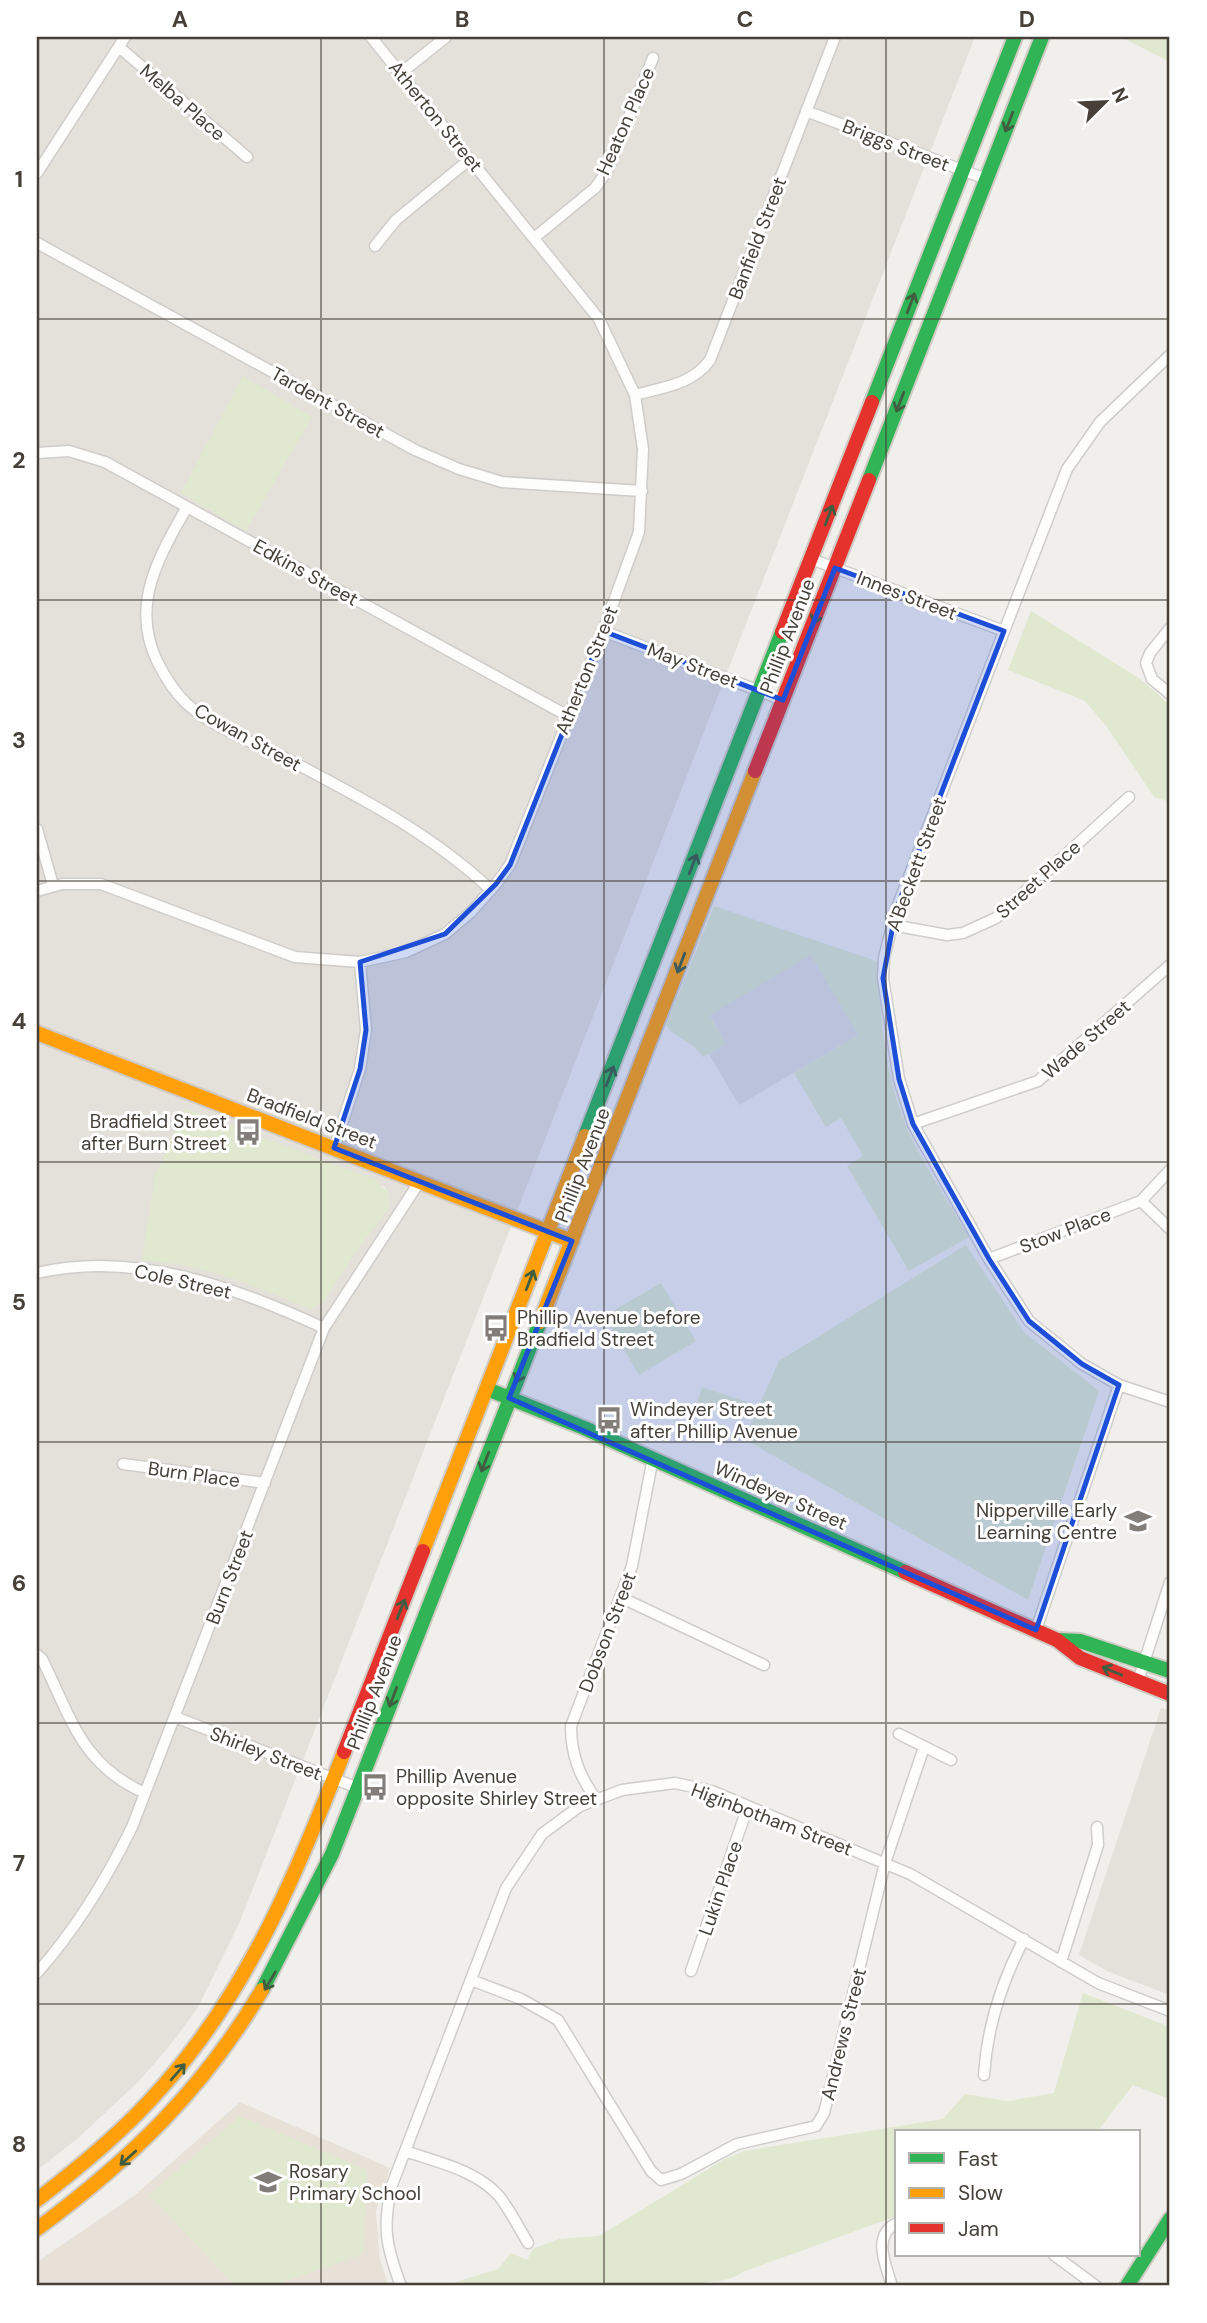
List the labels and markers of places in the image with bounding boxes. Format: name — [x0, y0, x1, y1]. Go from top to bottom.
place label: Bradfield Street after Burn Street — [81, 1109, 227, 1156]
bus stop icon: Bradfield Street after Burn Street — [233, 1117, 263, 1147]
place label: Phillip Avenue before Bradfield Street — [517, 1305, 701, 1352]
bus stop icon: Phillip Avenue before Bradfield Street — [481, 1313, 511, 1343]
place label: Windeyer Street after Phillip Avenue — [630, 1397, 798, 1444]
bus stop icon: Windeyer Street after Phillip Avenue — [594, 1405, 624, 1435]
place label: Nipperville Early Learning Centre — [976, 1498, 1117, 1545]
school or university icon: Nipperville Early Learning Centre — [1123, 1506, 1153, 1536]
place label: Phillip Avenue opposite Shirley Street — [396, 1764, 597, 1811]
bus stop icon: Phillip Avenue opposite Shirley Street — [360, 1772, 390, 1802]
place label: Rosary Primary School — [289, 2159, 421, 2206]
school or university icon: Rosary Primary School — [253, 2167, 283, 2197]

